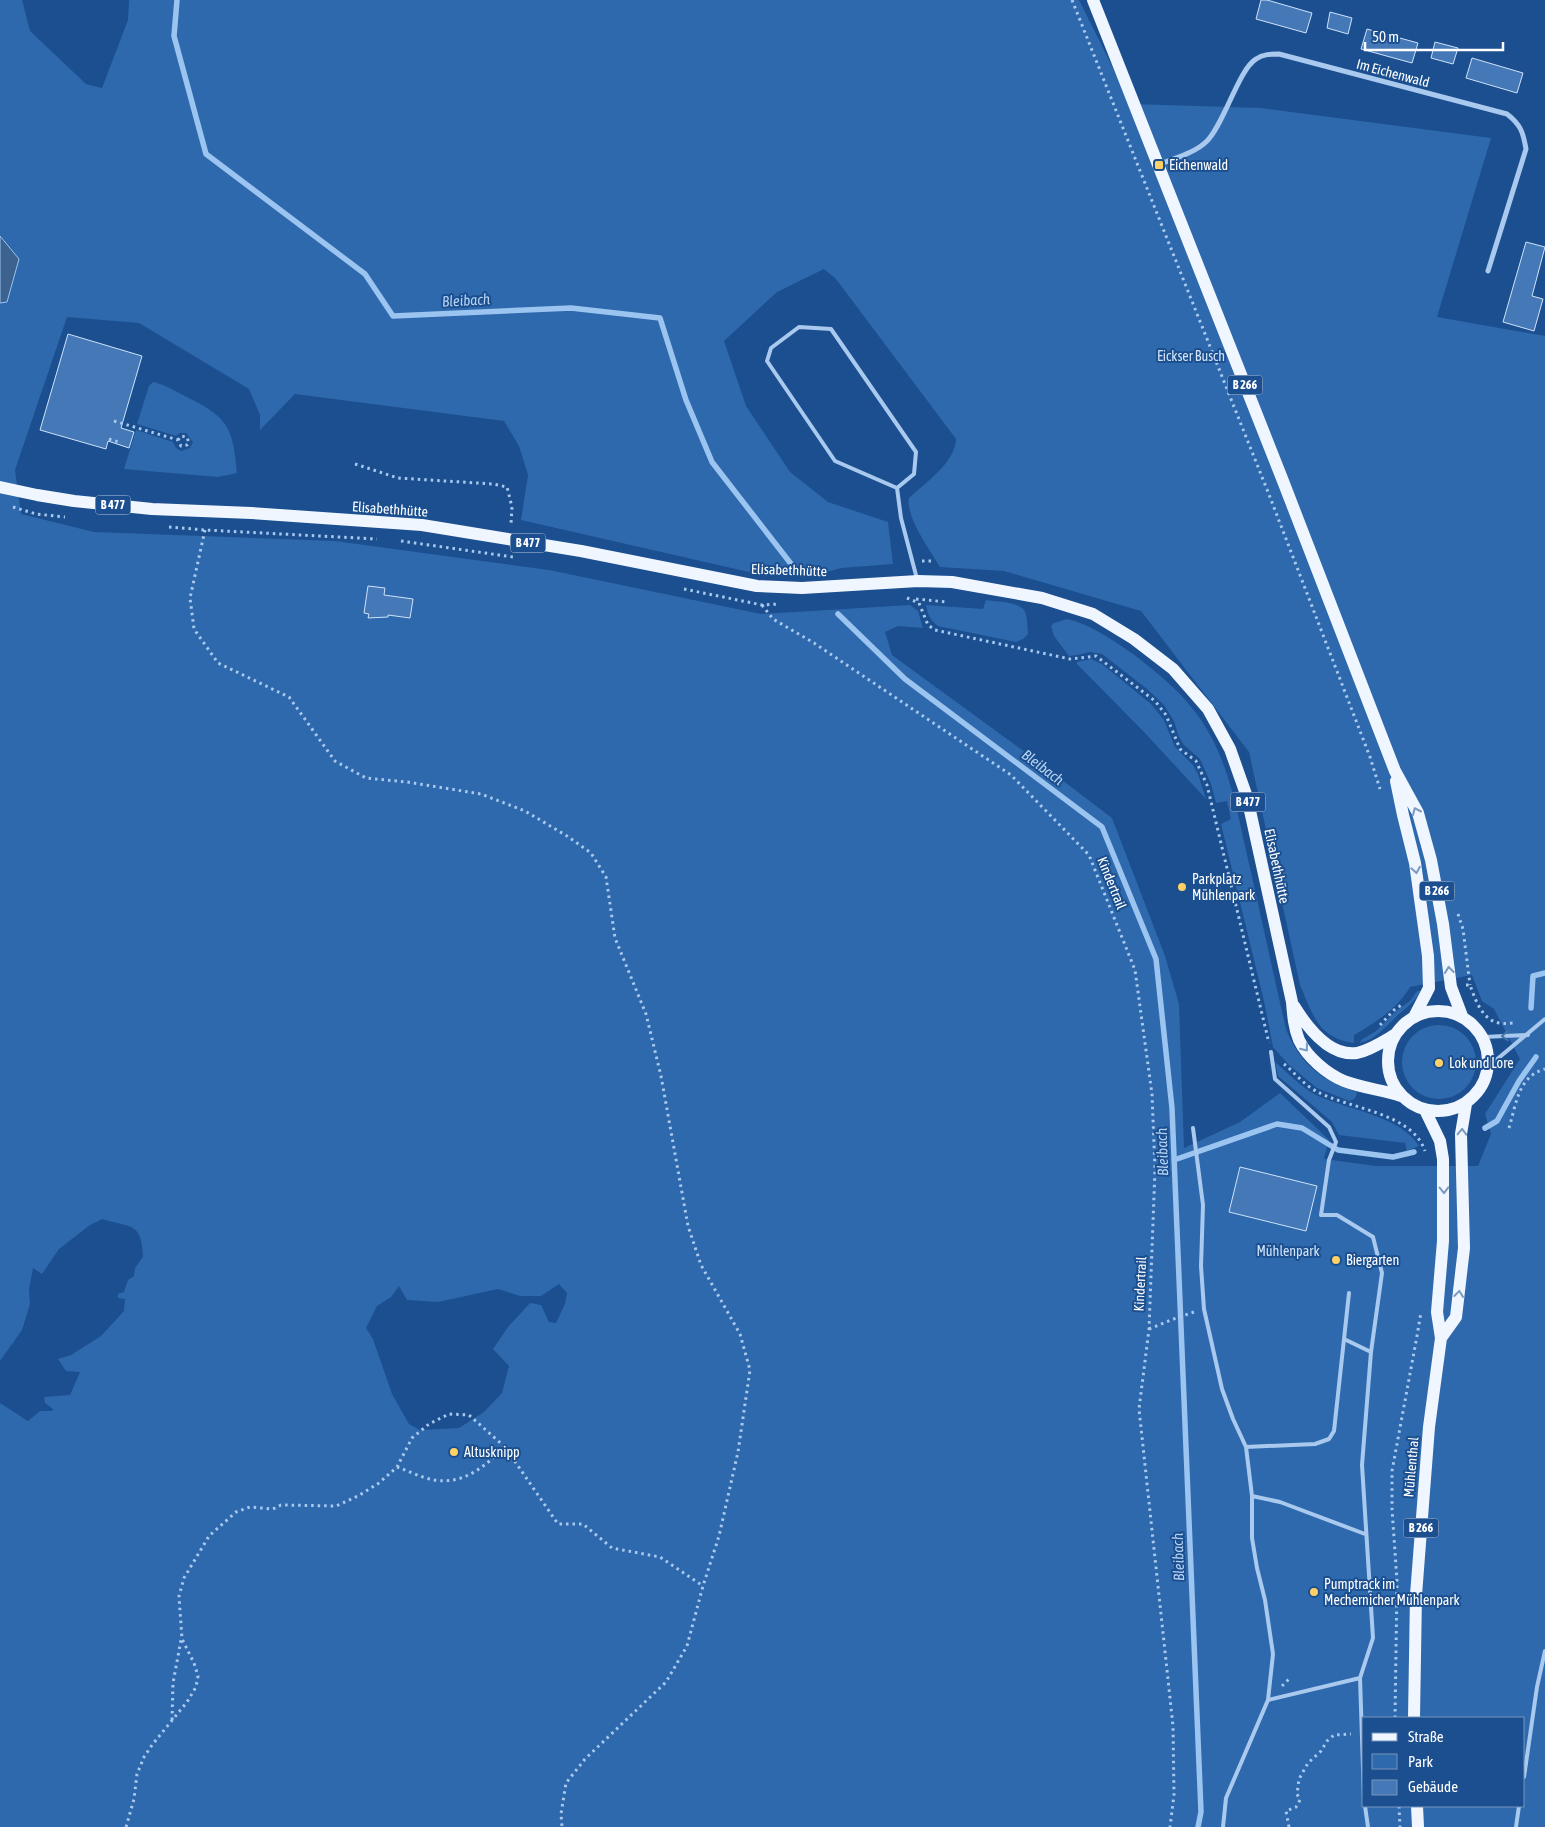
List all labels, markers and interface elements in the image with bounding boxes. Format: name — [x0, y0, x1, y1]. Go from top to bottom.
scale bar — [1365, 20, 1502, 52]
text: 50 m — [1372, 28, 1399, 45]
street label: Im Eichenwald — [1355, 56, 1431, 90]
place label: Eichenwald — [1169, 157, 1228, 173]
marker: Eichenwald — [1153, 159, 1165, 171]
water label: Bleibach — [442, 290, 490, 310]
park label: Eickser Busch — [1157, 348, 1225, 364]
road number: B 266 — [1228, 376, 1262, 394]
road number: B 477 — [96, 496, 130, 514]
street label: Elisabethhütte — [352, 498, 428, 520]
road number: B 477 — [510, 534, 546, 552]
street label: Elisabethhütte — [751, 561, 827, 579]
water label: Bleibach — [1019, 746, 1067, 788]
road number: B 477 — [1230, 792, 1266, 812]
one-way arrow — [1412, 807, 1423, 816]
street label: Elisabethhütte — [1261, 827, 1293, 905]
street label: Kindertrail — [1094, 854, 1130, 912]
one-way arrow — [1411, 866, 1421, 874]
place label: Parkplatz Mühlenpark — [1192, 871, 1255, 903]
marker: Parkplatz Mühlenpark — [1176, 881, 1188, 893]
road number: B 266 — [1420, 881, 1454, 900]
one-way arrow — [1444, 965, 1455, 973]
one-way arrow — [1501, 1031, 1509, 1042]
one-way arrow — [1299, 1042, 1307, 1051]
place label: Lok und Lore — [1449, 1055, 1514, 1071]
marker: Lok und Lore — [1433, 1057, 1445, 1069]
water label: Bleibach — [1153, 1128, 1171, 1176]
one-way arrow — [1456, 1128, 1467, 1136]
one-way arrow — [1439, 1187, 1449, 1195]
park label: Mühlenpark — [1256, 1243, 1320, 1259]
place label: Biergarten — [1346, 1252, 1399, 1268]
marker: Biergarten — [1330, 1254, 1342, 1266]
street label: Kindertrail — [1131, 1256, 1149, 1312]
one-way arrow — [1453, 1290, 1464, 1298]
street label: Mühlenthal — [1400, 1436, 1422, 1498]
place label: Altusknipp — [464, 1444, 520, 1460]
marker: Altusknipp — [448, 1446, 460, 1458]
road number: B 266 — [1404, 1519, 1438, 1538]
water label: Bleibach — [1169, 1533, 1187, 1581]
place label: Pumptrack im Mechernicher Mühlenpark — [1324, 1576, 1460, 1608]
marker: Pumptrack im Mechernicher Mühlenpark — [1308, 1586, 1320, 1598]
legend — [1362, 1717, 1525, 1807]
text: Straße — [1408, 1728, 1444, 1745]
text: Park — [1408, 1753, 1433, 1770]
text: Gebäude — [1408, 1778, 1458, 1795]

